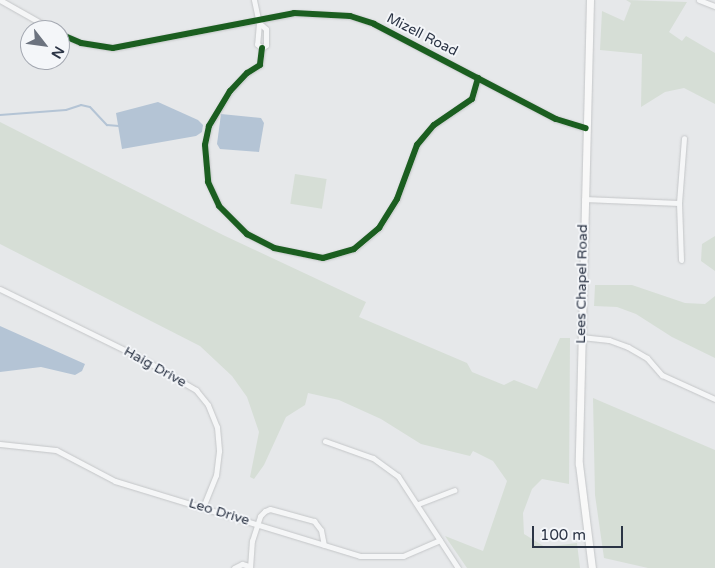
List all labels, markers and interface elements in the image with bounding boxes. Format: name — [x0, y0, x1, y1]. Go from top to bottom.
street label: Mizell Road — [384, 10, 460, 60]
north arrow — [20, 20, 70, 70]
text: N — [47, 43, 68, 61]
street label: Lees Chapel Road — [573, 224, 591, 344]
street label: Haig Drive — [121, 343, 189, 391]
street label: Leo Drive — [187, 495, 251, 529]
scale bar — [535, 516, 626, 548]
text: 100 m — [540, 526, 586, 544]

